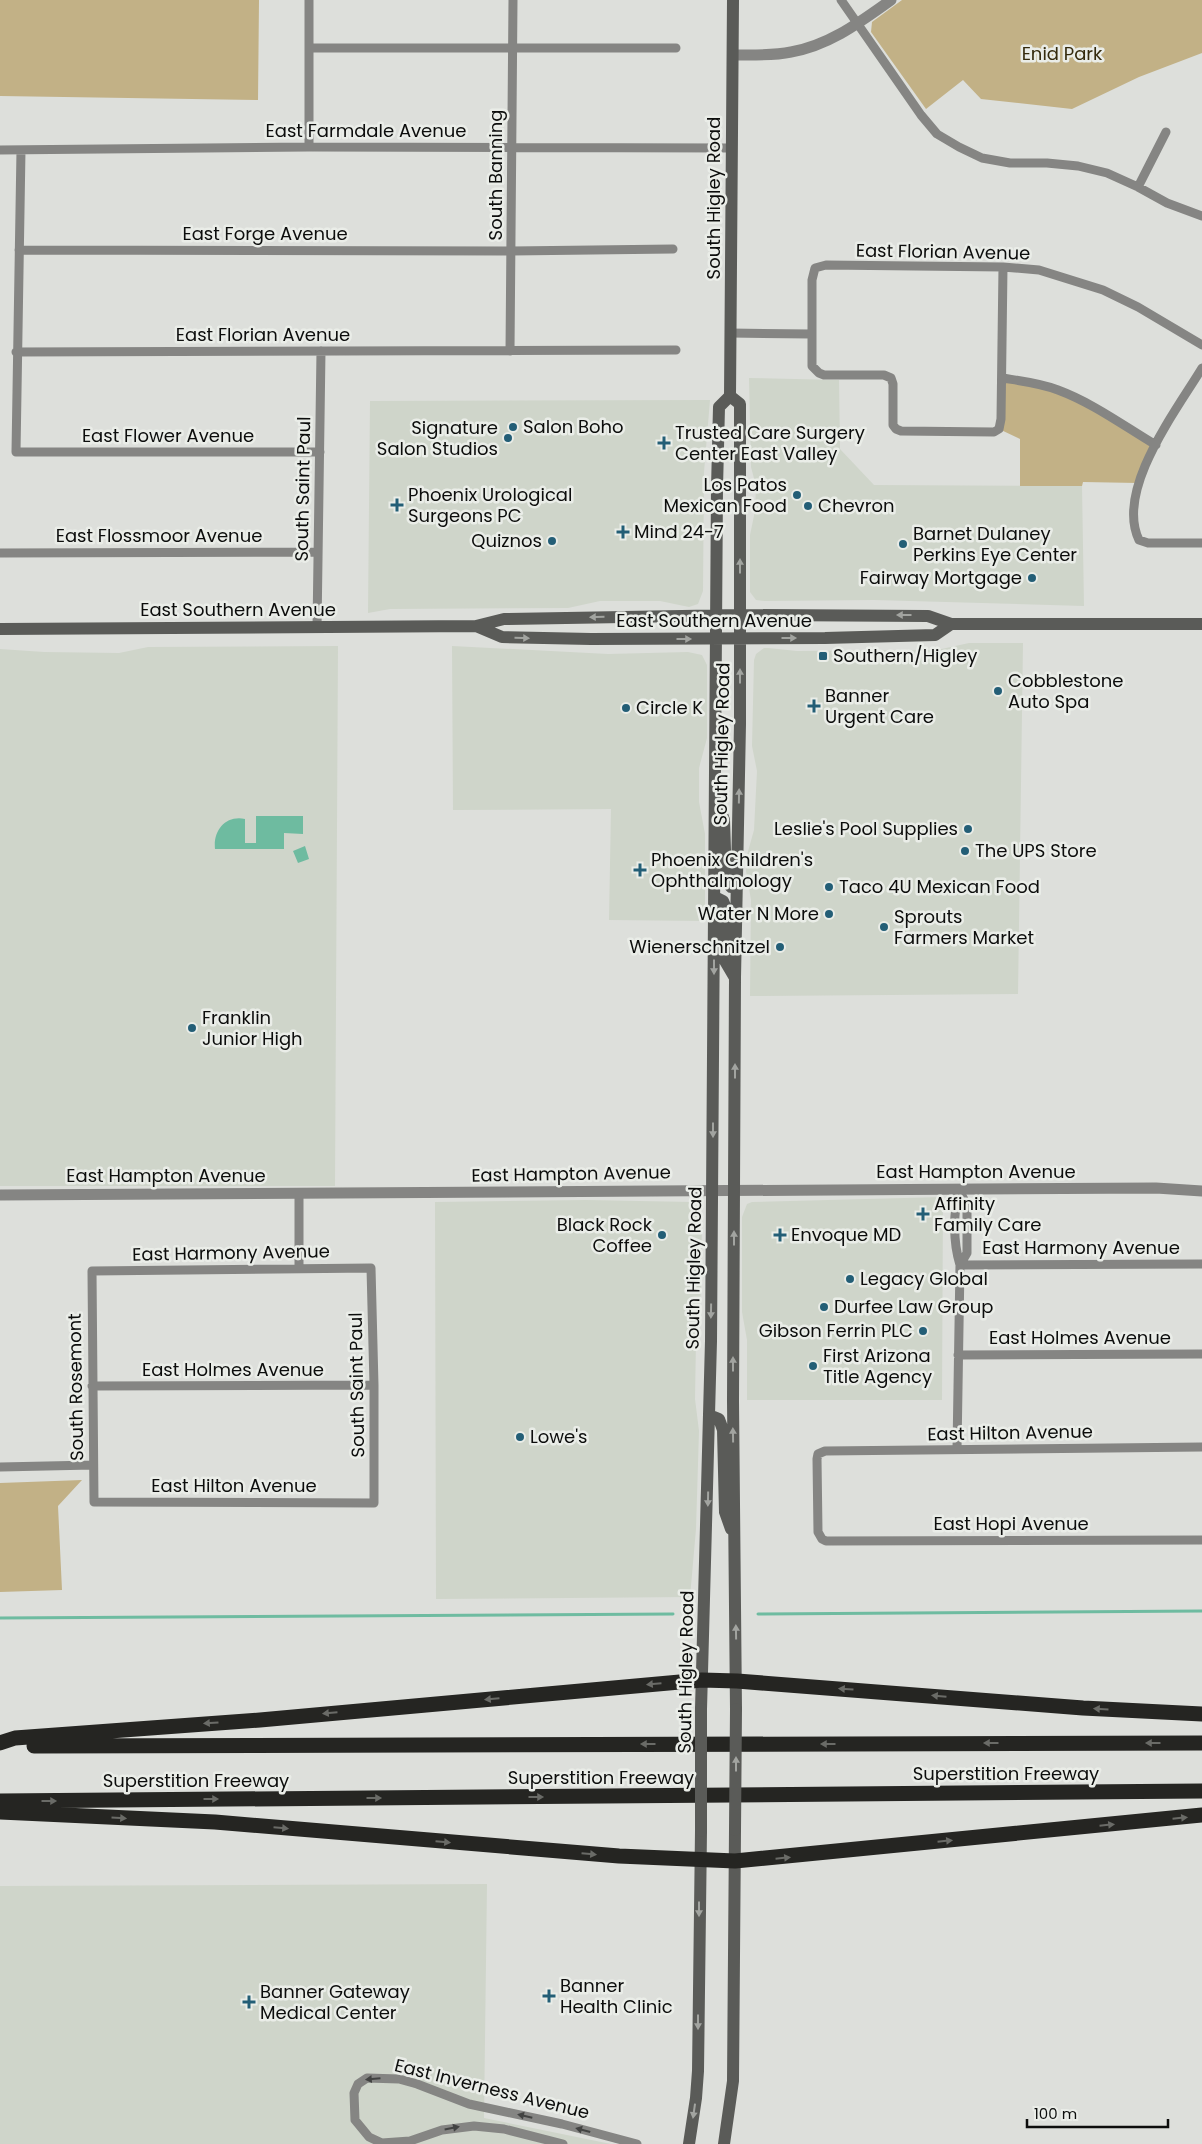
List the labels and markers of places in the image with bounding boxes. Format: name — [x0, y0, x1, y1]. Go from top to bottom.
place label: Salon Boho — [523, 414, 624, 439]
place label: Signature Salon Studios — [377, 415, 498, 461]
place label: Trusted Care Surgery Center East Valley — [675, 420, 865, 466]
marker: Salon Boho — [507, 421, 519, 433]
marker: Signature Salon Studios — [502, 432, 514, 444]
marker: Trusted Care Surgery Center East Valley — [657, 436, 671, 450]
place label: Los Patos Mexican Food — [664, 472, 787, 518]
place label: Phoenix Urological Surgeons PC — [408, 482, 572, 528]
marker: Los Patos Mexican Food — [791, 489, 803, 501]
place label: Chevron — [818, 493, 894, 518]
marker: Phoenix Urological Surgeons PC — [390, 498, 404, 512]
marker: Chevron — [802, 500, 814, 512]
place label: Mind 24-7 — [634, 519, 724, 544]
place label: Barnet Dulaney Perkins Eye Center — [913, 521, 1077, 567]
marker: Mind 24-7 — [616, 525, 630, 539]
place label: Quiznos — [471, 528, 542, 553]
marker: Quiznos — [546, 535, 558, 547]
marker: Barnet Dulaney Perkins Eye Center — [897, 538, 909, 550]
place label: Fairway Mortgage — [860, 565, 1022, 590]
marker: Fairway Mortgage — [1026, 572, 1038, 584]
place label: Southern/Higley — [833, 643, 977, 668]
marker: Southern/Higley — [817, 650, 829, 662]
place label: Cobblestone Auto Spa — [1008, 668, 1124, 714]
place label: Banner Urgent Care — [825, 683, 934, 729]
marker: Cobblestone Auto Spa — [992, 685, 1004, 697]
place label: Circle K — [636, 695, 703, 720]
marker: Banner Urgent Care — [807, 699, 821, 713]
marker: Circle K — [620, 702, 632, 714]
place label: Leslie's Pool Supplies — [774, 816, 958, 841]
marker: Leslie's Pool Supplies — [962, 823, 974, 835]
place label: The UPS Store — [975, 838, 1097, 863]
marker: The UPS Store — [959, 845, 971, 857]
place label: Phoenix Children's Ophthalmology — [651, 847, 813, 893]
marker: Phoenix Children's Ophthalmology — [633, 863, 647, 877]
place label: Taco 4U Mexican Food — [839, 874, 1040, 899]
marker: Taco 4U Mexican Food — [823, 881, 835, 893]
place label: Water N More — [698, 901, 819, 926]
place label: Sprouts Farmers Market — [894, 904, 1034, 950]
marker: Water N More — [823, 908, 835, 920]
marker: Sprouts Farmers Market — [878, 921, 890, 933]
place label: Wienerschnitzel — [629, 934, 770, 959]
marker: Wienerschnitzel — [774, 941, 786, 953]
place label: Franklin Junior High — [202, 1005, 303, 1051]
marker: Franklin Junior High — [186, 1022, 198, 1034]
place label: Affinity Family Care — [934, 1191, 1042, 1237]
marker: Affinity Family Care — [916, 1207, 930, 1221]
place label: Black Rock Coffee — [557, 1212, 653, 1258]
place label: Envoque MD — [791, 1222, 901, 1247]
marker: Envoque MD — [773, 1228, 787, 1242]
marker: Black Rock Coffee — [656, 1229, 668, 1241]
place label: Legacy Global — [860, 1266, 988, 1291]
marker: Legacy Global — [844, 1273, 856, 1285]
place label: Durfee Law Group — [834, 1294, 993, 1319]
marker: Durfee Law Group — [818, 1301, 830, 1313]
place label: Gibson Ferrin PLC — [759, 1318, 913, 1343]
marker: Gibson Ferrin PLC — [917, 1325, 929, 1337]
place label: First Arizona Title Agency — [823, 1343, 932, 1389]
marker: First Arizona Title Agency — [807, 1360, 819, 1372]
place label: Lowe's — [530, 1424, 587, 1449]
marker: Lowe's — [514, 1431, 526, 1443]
place label: Banner Health Clinic — [560, 1973, 673, 2019]
place label: Banner Gateway Medical Center — [260, 1979, 410, 2025]
marker: Banner Health Clinic — [542, 1989, 556, 2003]
marker: Banner Gateway Medical Center — [242, 1995, 256, 2009]

